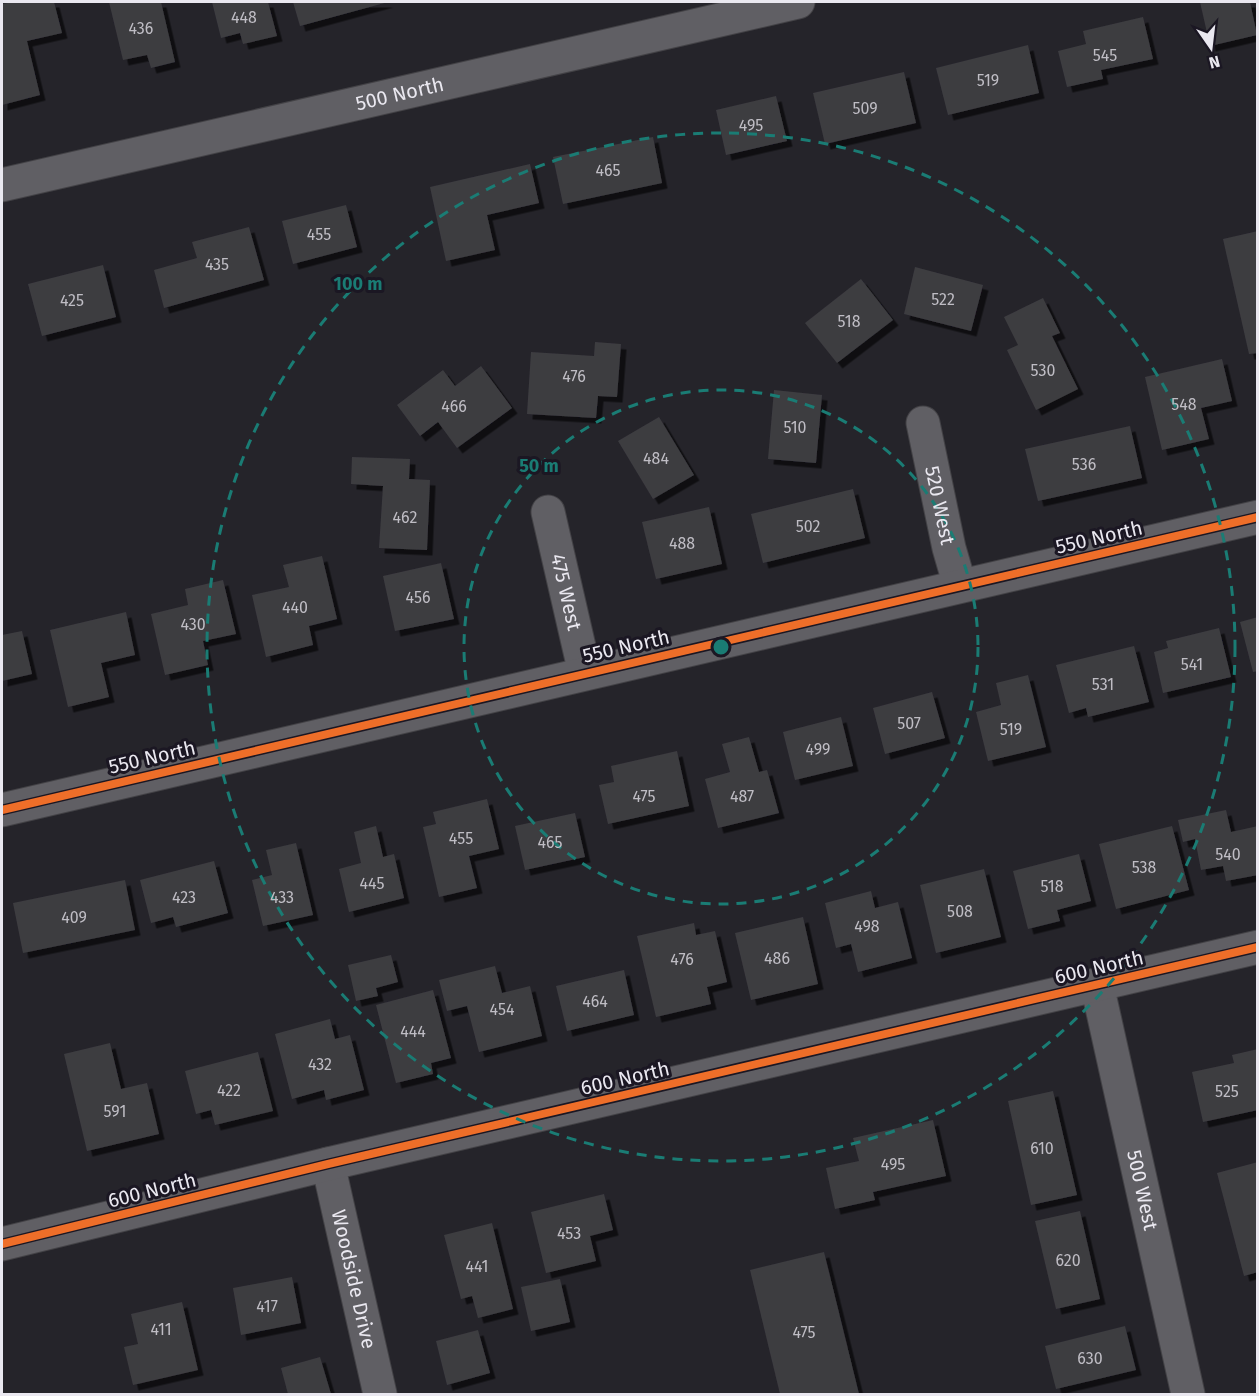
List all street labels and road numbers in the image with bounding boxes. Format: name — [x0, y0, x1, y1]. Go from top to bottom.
street label: 500 North — [353, 72, 446, 115]
street label: 520 West — [920, 464, 960, 548]
street label: 550 North — [1053, 515, 1145, 559]
street label: 475 West — [546, 551, 587, 633]
street label: 550 North — [580, 624, 672, 668]
street label: 550 North — [106, 735, 198, 779]
street label: 600 North — [1052, 945, 1146, 989]
street label: 600 North — [578, 1056, 672, 1100]
street label: 500 West — [1122, 1148, 1163, 1233]
street label: 600 North — [105, 1167, 199, 1213]
street label: Woodside Drive — [327, 1207, 381, 1351]

